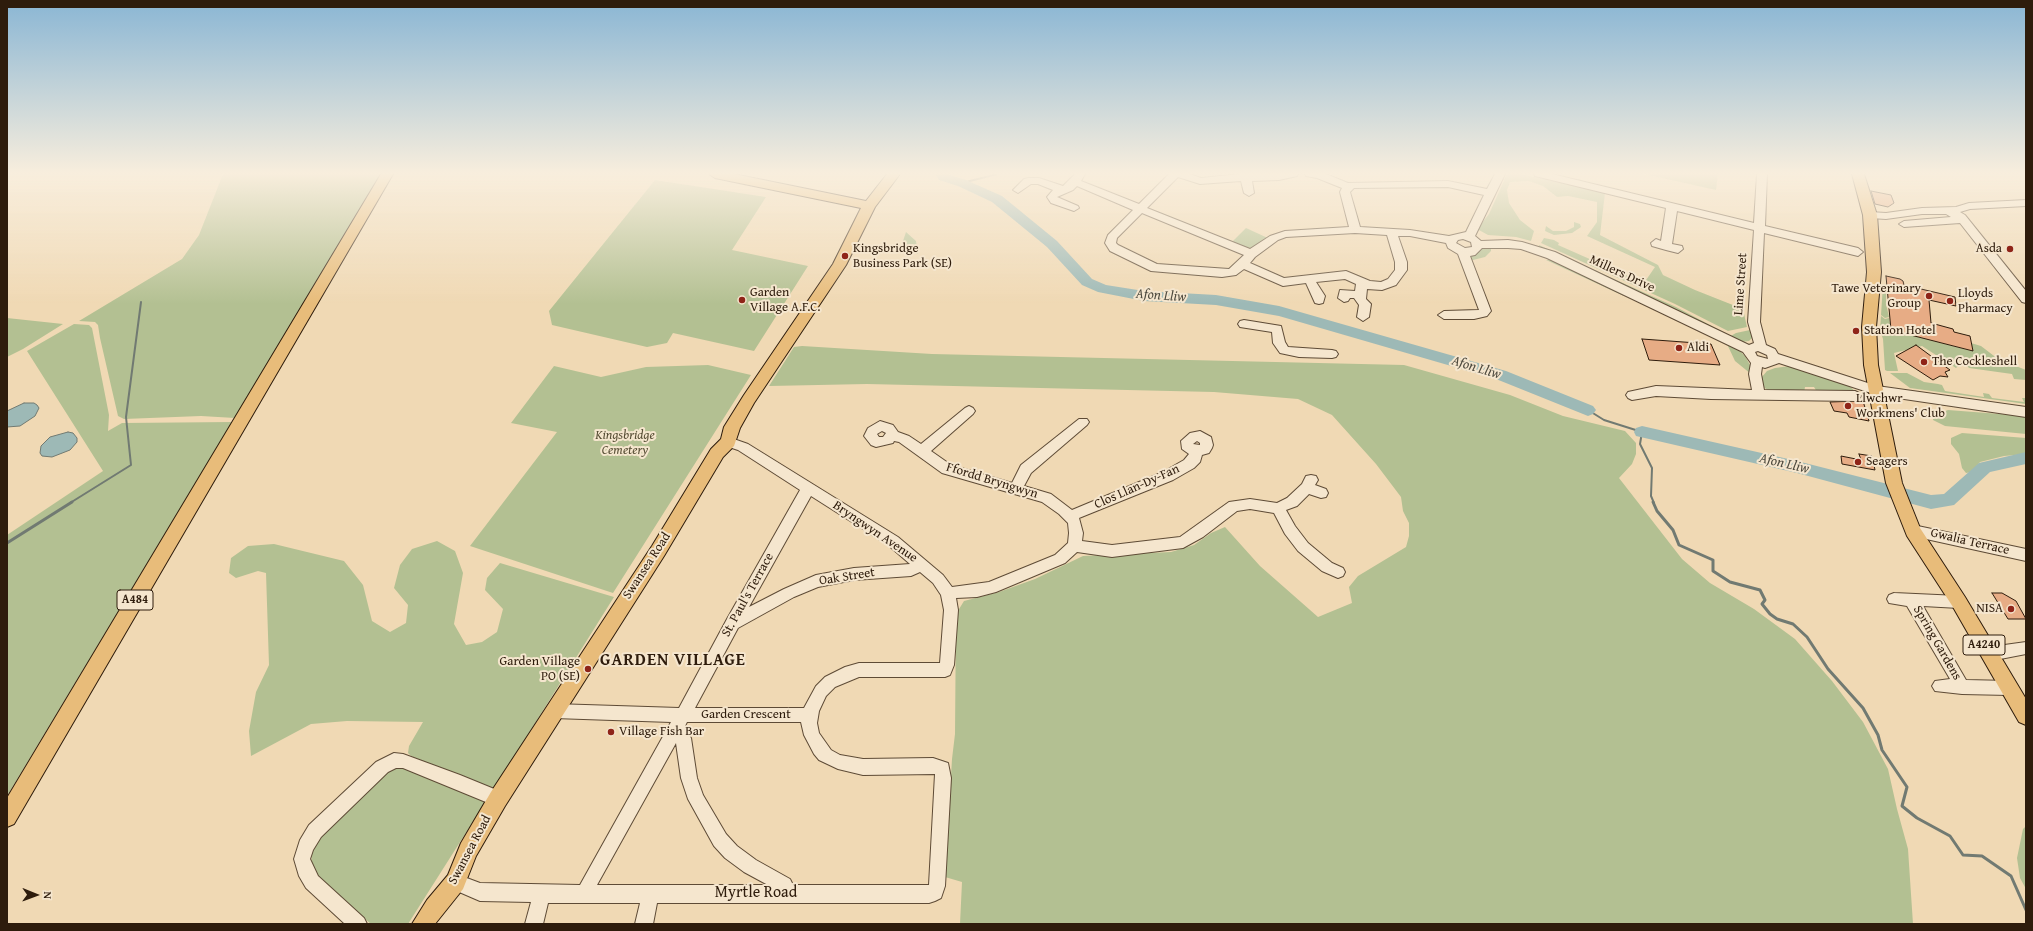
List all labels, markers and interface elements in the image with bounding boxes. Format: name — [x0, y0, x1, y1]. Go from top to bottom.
place label: Kingsbridge Business Park (SE) — [853, 241, 952, 272]
place label: Asda — [1976, 241, 2002, 257]
marker: Asda — [2005, 244, 2015, 254]
marker: Kingsbridge Business Park (SE) — [840, 251, 850, 261]
street label: Millers Drive — [1587, 252, 1657, 296]
street label: Lime Street — [1731, 252, 1751, 316]
place label: Tawe Veterinary Group — [1832, 281, 1921, 312]
place label: Garden Village A.F.C. — [750, 285, 821, 316]
water label: Afon Lliw — [1135, 286, 1187, 306]
place label: Lloyds Pharmacy — [1958, 286, 2013, 317]
marker: Tawe Veterinary Group — [1924, 291, 1934, 301]
marker: Garden Village A.F.C. — [737, 295, 747, 305]
marker: Lloyds Pharmacy — [1945, 296, 1955, 306]
place label: Station Hotel — [1864, 323, 1936, 339]
marker: Station Hotel — [1851, 326, 1861, 336]
place label: Aldi — [1687, 340, 1709, 356]
marker: Aldi — [1674, 343, 1684, 353]
water label: Afon Lliw — [1449, 353, 1503, 383]
place label: The Cockleshell — [1932, 354, 2017, 370]
marker: The Cockleshell — [1919, 357, 1929, 367]
place label: Llwchwr Workmens' Club — [1856, 391, 1945, 422]
marker: Llwchwr Workmens' Club — [1843, 401, 1853, 411]
park label: Kingsbridge Cemetery — [595, 428, 655, 459]
water label: Afon Lliw — [1758, 450, 1810, 478]
place label: Seagers — [1866, 454, 1908, 470]
marker: Seagers — [1853, 457, 1863, 467]
street label: Ffordd Bryngwyn — [944, 460, 1040, 502]
street label: Clos Llan-Dy-Fan — [1092, 461, 1182, 513]
street label: Bryngwyn Avenue — [830, 498, 920, 566]
street label: Gwalia Terrace — [1929, 525, 2011, 559]
street label: Swansea Road — [620, 530, 674, 602]
street label: St. Paul's Terrace — [718, 550, 778, 640]
street label: Oak Street — [818, 565, 876, 589]
road number: A484 — [117, 590, 153, 610]
place label: NISA — [1976, 601, 2003, 617]
street label: Spring Gardens — [1909, 603, 1965, 683]
marker: NISA — [2006, 604, 2016, 614]
road number: A4240 — [1963, 635, 2005, 655]
district label: GARDEN VILLAGE — [600, 651, 746, 671]
place label: Garden Village PO (SE) — [500, 654, 580, 685]
marker: Garden Village PO (SE) — [583, 664, 593, 674]
street label: Garden Crescent — [701, 707, 791, 723]
place label: Village Fish Bar — [619, 724, 704, 740]
marker: Village Fish Bar — [606, 727, 616, 737]
street label: Swansea Road — [445, 813, 495, 887]
north arrow — [16, 875, 56, 915]
street label: Myrtle Road — [715, 883, 797, 903]
text: N — [40, 891, 56, 899]

